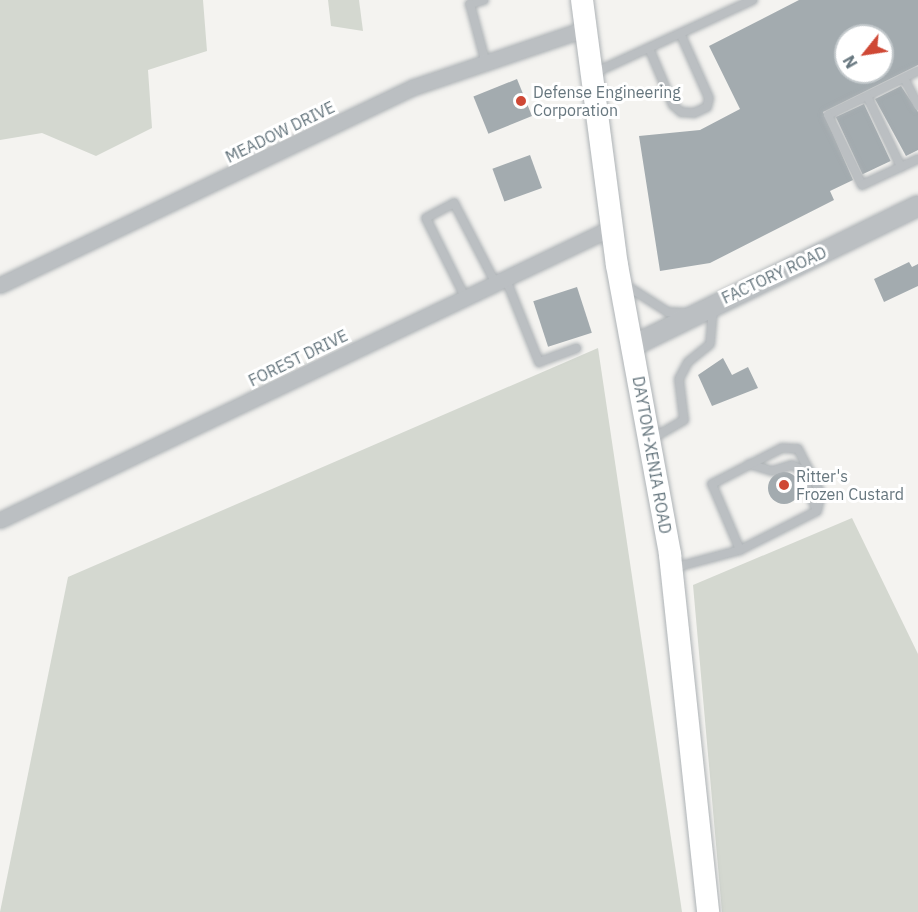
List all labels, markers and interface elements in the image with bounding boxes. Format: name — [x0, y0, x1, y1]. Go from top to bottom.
north arrow — [834, 24, 894, 84]
text: N — [839, 52, 862, 72]
place label: Defense Engineering Corporation — [533, 82, 681, 120]
marker: Defense Engineering Corporation — [514, 94, 528, 108]
street label: MEADOW DRIVE — [222, 97, 338, 167]
street label: FACTORY ROAD — [719, 242, 829, 308]
street label: FOREST DRIVE — [245, 326, 351, 390]
street label: DAYTON-XENIA ROAD — [629, 375, 675, 535]
place label: Ritter's Frozen Custard — [796, 466, 904, 504]
marker: Ritter's Frozen Custard — [777, 478, 791, 492]

